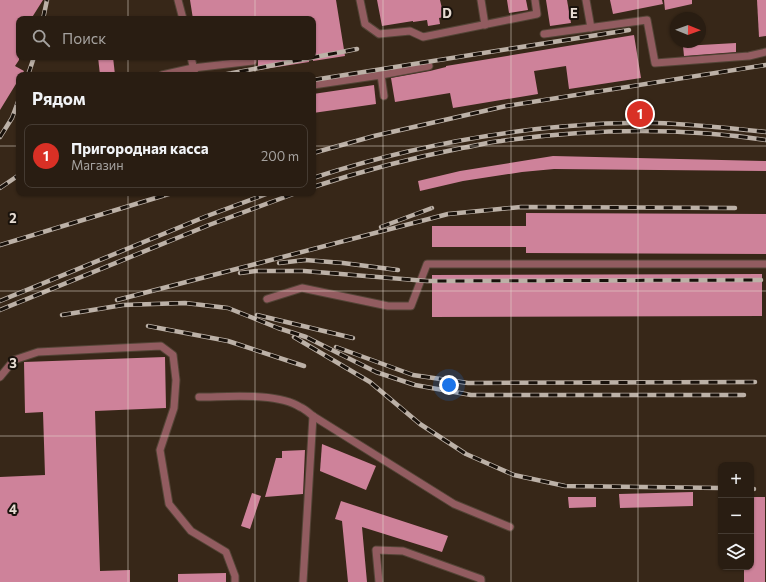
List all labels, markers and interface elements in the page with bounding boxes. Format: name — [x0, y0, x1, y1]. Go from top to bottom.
text: D — [442, 5, 452, 21]
text: E — [570, 5, 578, 21]
north arrow — [670, 12, 706, 48]
search box — [16, 16, 316, 60]
icon: search — [30, 27, 52, 49]
text: Поиск — [62, 29, 106, 47]
text: Рядом — [32, 88, 86, 109]
pin: 1 — [627, 99, 653, 129]
text: Пригородная касса — [71, 139, 209, 157]
text: 1 — [43, 148, 49, 164]
text: 200 m — [261, 148, 299, 164]
text: Магазин — [71, 157, 124, 173]
text: 2 — [9, 210, 17, 226]
text: 3 — [9, 355, 17, 371]
your location — [439, 375, 459, 395]
map controls — [718, 462, 754, 570]
button: + — [718, 462, 754, 498]
button: − — [718, 498, 754, 534]
text: 4 — [9, 501, 17, 517]
button: layers — [718, 534, 754, 570]

